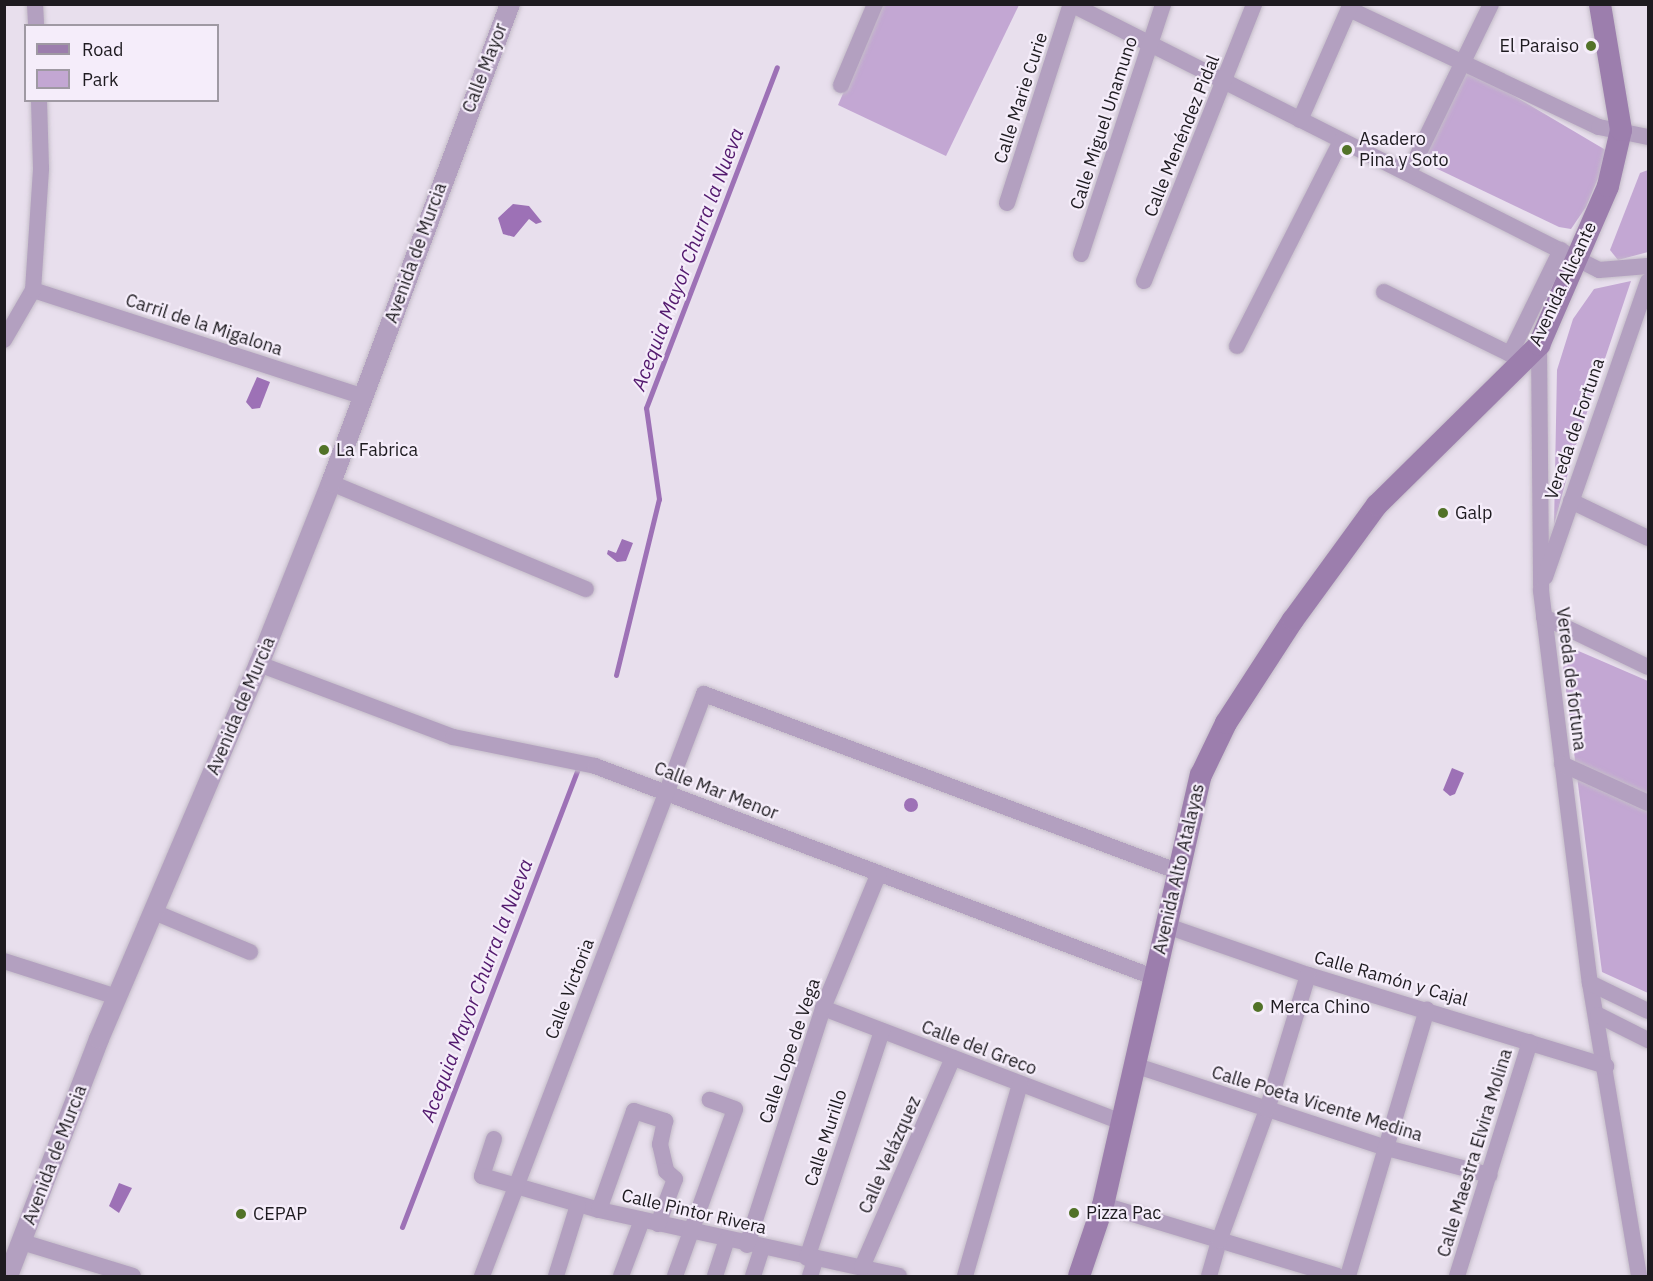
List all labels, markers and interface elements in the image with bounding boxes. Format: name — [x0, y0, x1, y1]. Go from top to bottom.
street label: Calle Mayor — [458, 20, 512, 116]
legend — [24, 24, 219, 102]
street label: Calle Marie Curie — [990, 30, 1052, 166]
street label: Calle Miguel Unamuno — [1066, 34, 1142, 212]
place label: El Paraiso — [1500, 35, 1579, 57]
text: Road — [82, 38, 123, 61]
marker: El Paraiso — [1584, 39, 1598, 53]
street label: Calle Menéndez Pidal — [1140, 52, 1224, 220]
text: Park — [82, 68, 118, 91]
water label: Acequia Mayor Churra la Nueva — [626, 124, 748, 394]
place label: Asadero Pina y Soto — [1359, 129, 1449, 172]
marker: Asadero Pina y Soto — [1340, 143, 1354, 157]
street label: Avenida de Murcia — [381, 180, 451, 326]
street label: Avenida Alicante — [1525, 218, 1601, 350]
street label: Carril de la Migalona — [123, 289, 285, 361]
street label: Vereda de Fortuna — [1541, 355, 1609, 503]
place label: La Fabrica — [336, 439, 418, 461]
marker: La Fabrica — [317, 443, 331, 457]
place label: Galp — [1455, 502, 1492, 524]
marker: Galp — [1436, 506, 1450, 520]
street label: Vereda de fortuna — [1551, 606, 1591, 752]
street label: Avenida de Murcia — [202, 634, 280, 778]
street label: Calle Mar Menor — [651, 757, 781, 825]
street label: Avenida Alto Atalayas — [1149, 781, 1209, 957]
water label: Acequia Mayor Churra la Nueva — [415, 855, 537, 1125]
street label: Calle Victoria — [541, 936, 599, 1042]
street label: Calle Ramón y Cajal — [1312, 947, 1470, 1011]
street label: Calle Lope de Vega — [755, 976, 825, 1126]
place label: Merca Chino — [1270, 996, 1370, 1018]
marker: Merca Chino — [1251, 1000, 1265, 1014]
street label: Calle del Greco — [918, 1016, 1040, 1080]
street label: Calle Maestra Elvira Molina — [1433, 1046, 1517, 1260]
street label: Calle Poeta Vicente Medina — [1209, 1062, 1425, 1146]
street label: Avenida de Murcia — [18, 1082, 92, 1228]
street label: Calle Murillo — [800, 1087, 852, 1189]
street label: Calle Velázquez — [854, 1093, 926, 1217]
street label: Calle Pintor Rivera — [619, 1185, 769, 1239]
place label: Pizza Pac — [1086, 1202, 1161, 1224]
place label: CEPAP — [253, 1203, 307, 1225]
marker: Pizza Pac — [1067, 1206, 1081, 1220]
marker: CEPAP — [234, 1207, 248, 1221]

